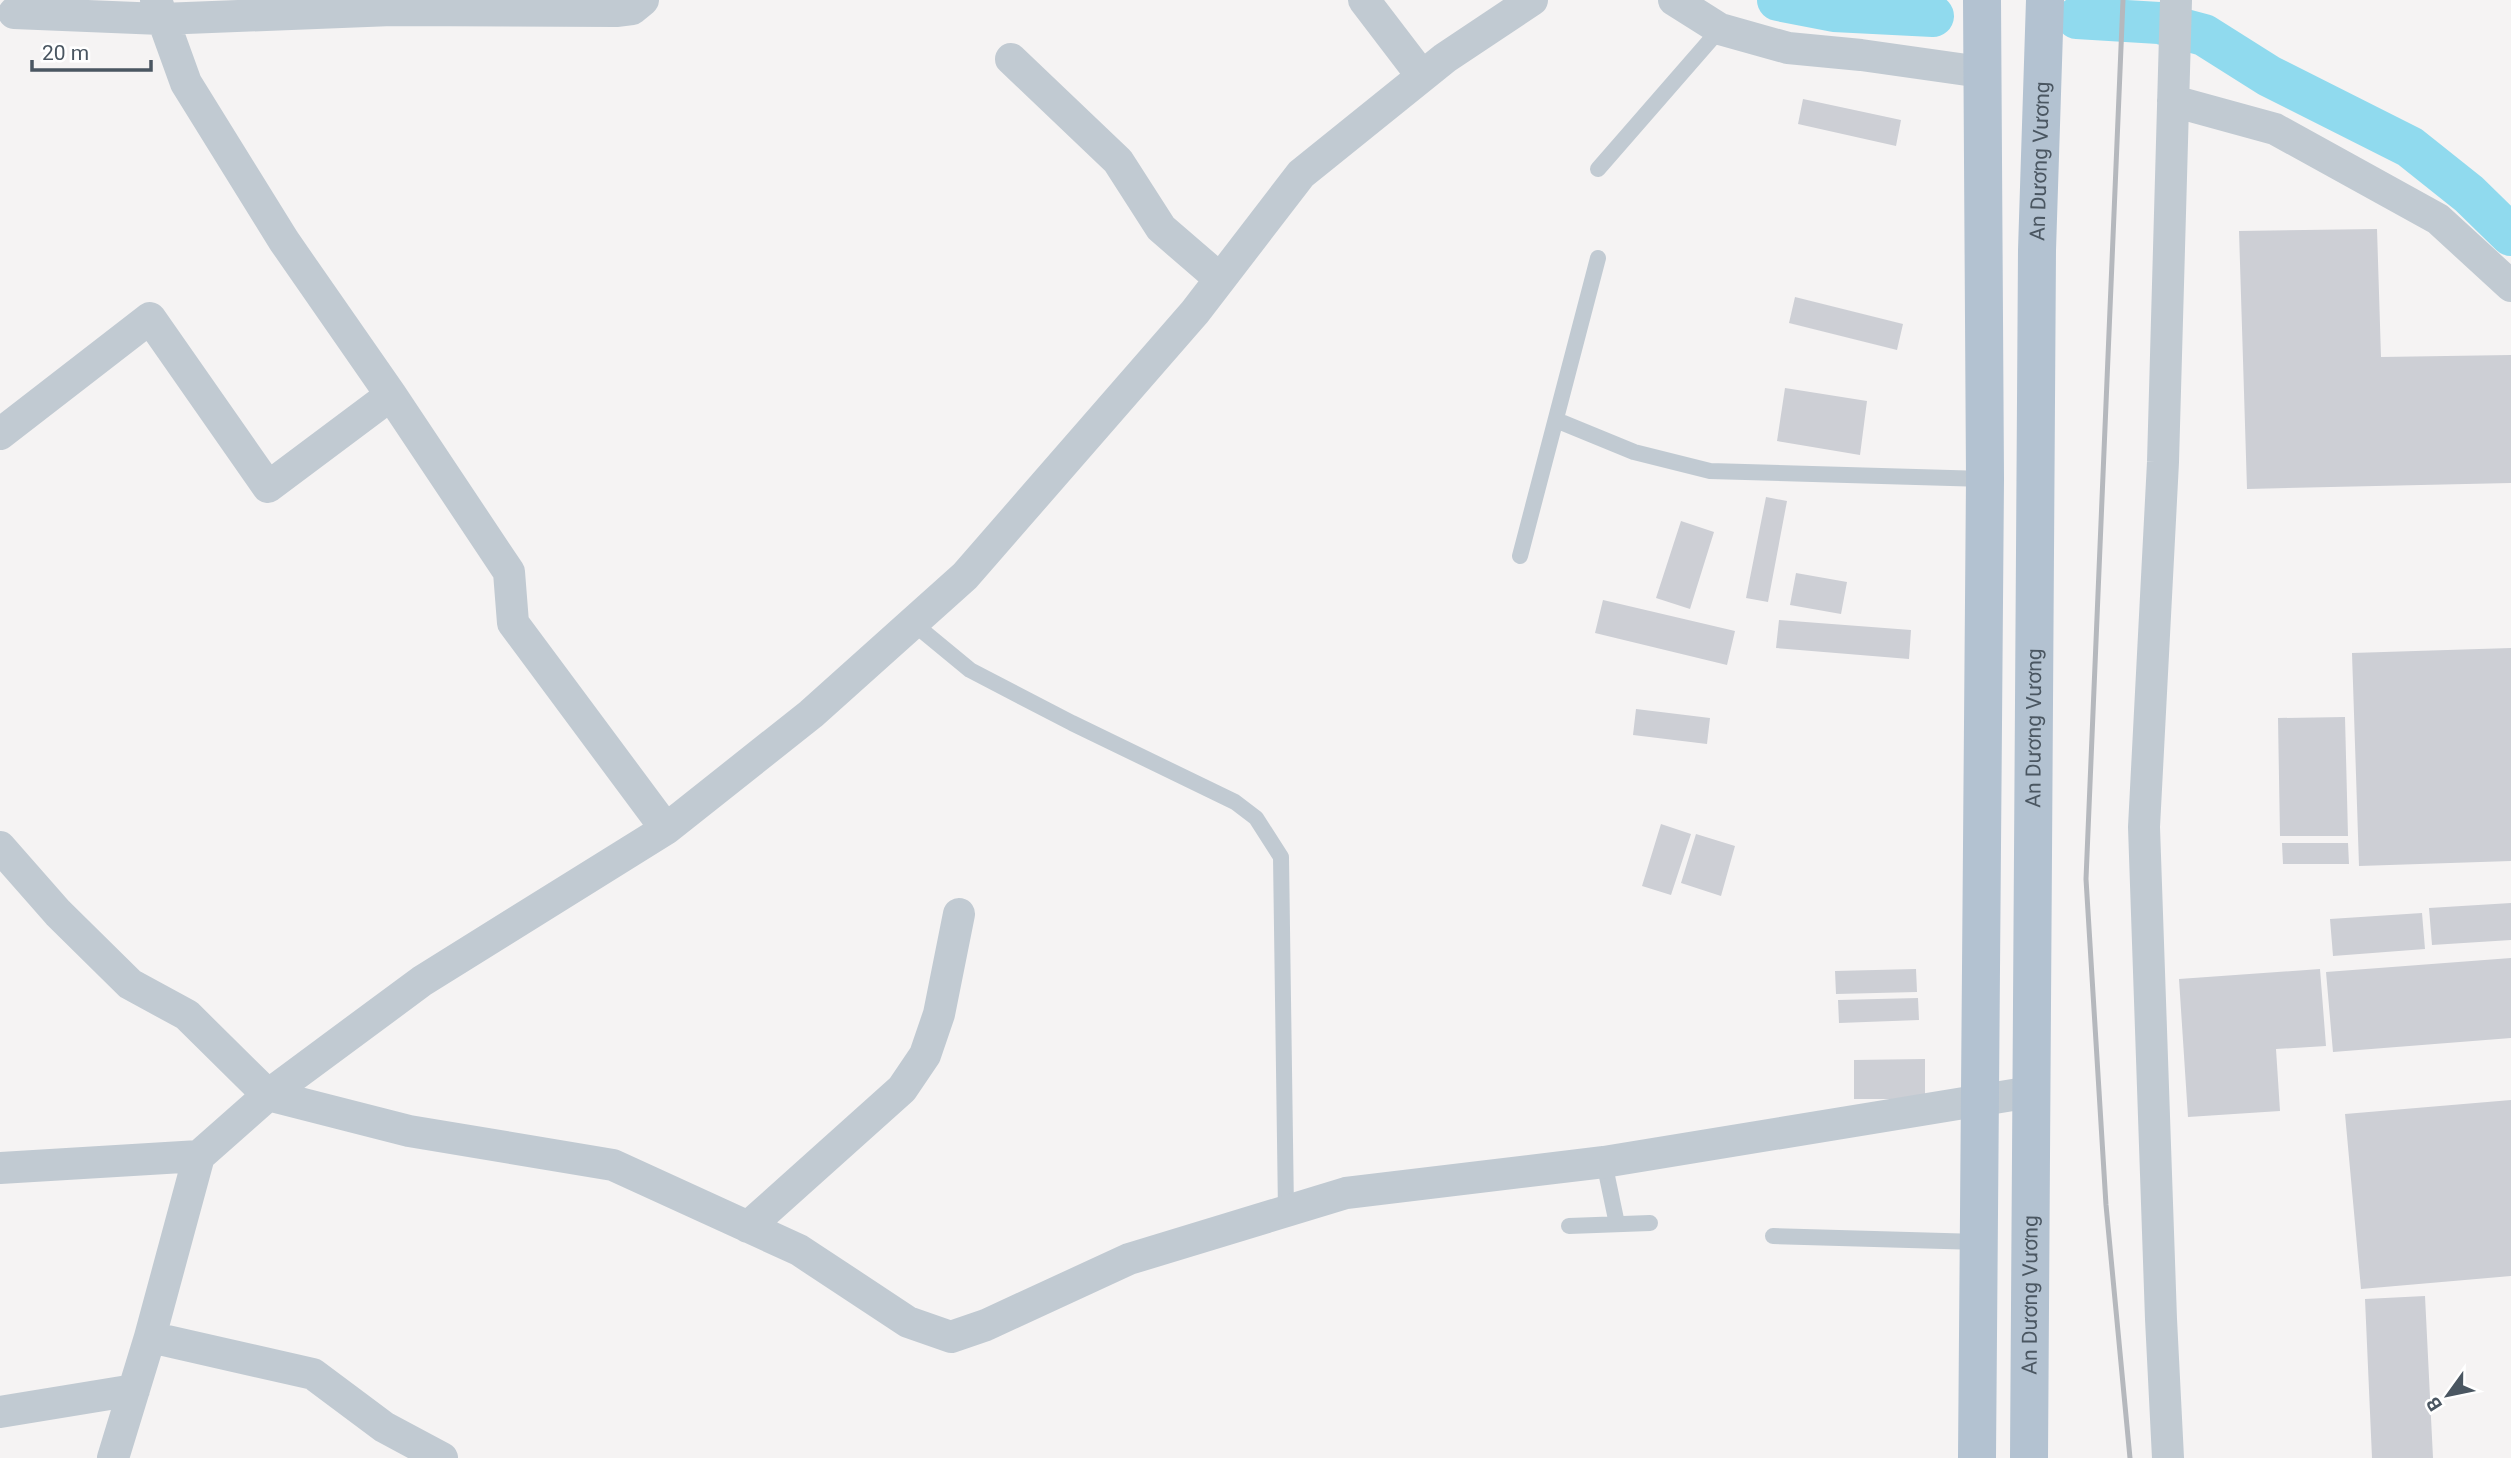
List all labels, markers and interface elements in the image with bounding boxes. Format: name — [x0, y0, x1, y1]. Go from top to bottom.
scale bar — [32, 28, 150, 72]
text: 20 m — [42, 41, 89, 65]
street label: An Dương Vương — [2025, 81, 2054, 241]
street label: An Dương Vương — [2021, 648, 2046, 808]
street label: An Dương Vương — [2018, 1215, 2043, 1375]
north arrow — [2413, 1360, 2483, 1430]
text: B — [2421, 1393, 2447, 1415]

